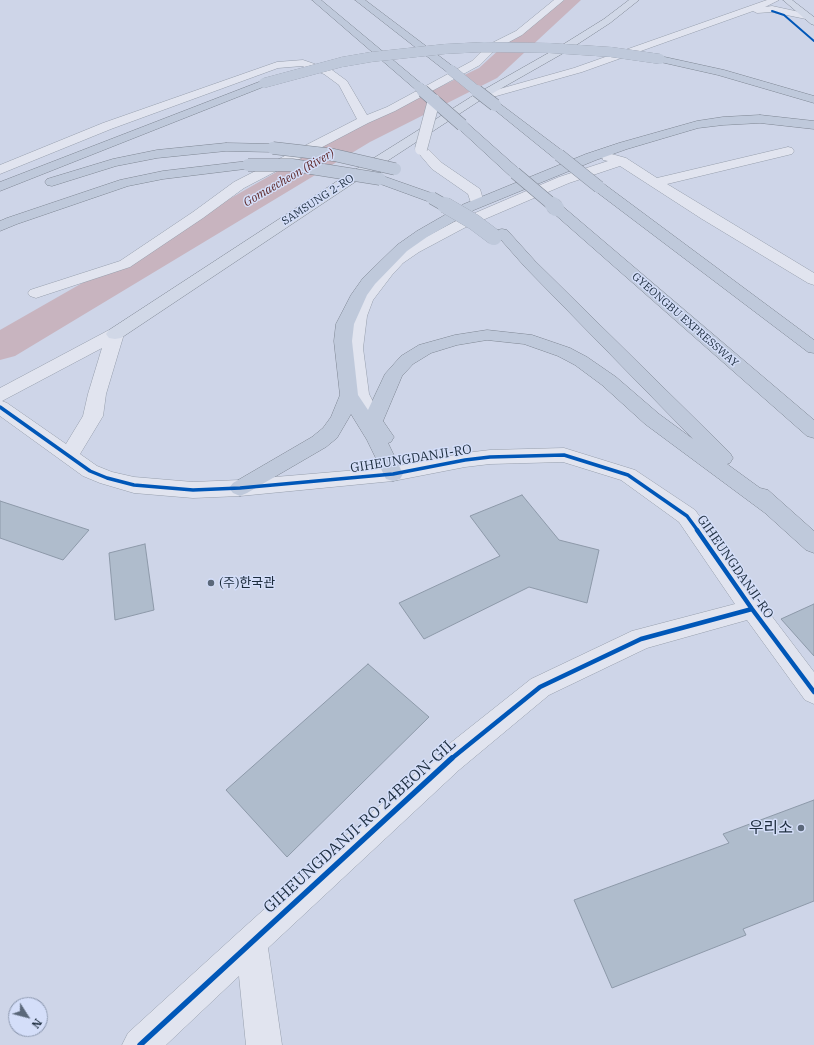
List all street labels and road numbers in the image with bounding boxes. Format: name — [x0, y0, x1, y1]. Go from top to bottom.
street label: SAMSUNG 2-RO — [280, 172, 356, 228]
street label: GYEONGBU EXPRESSWAY — [629, 270, 741, 370]
street label: GIHEUNGDANJI-RO — [349, 442, 473, 476]
street label: GIHEUNGDANJI-RO — [693, 512, 777, 622]
street label: GIHEUNGDANJI-RO 24BEON-GIL — [260, 735, 460, 917]

